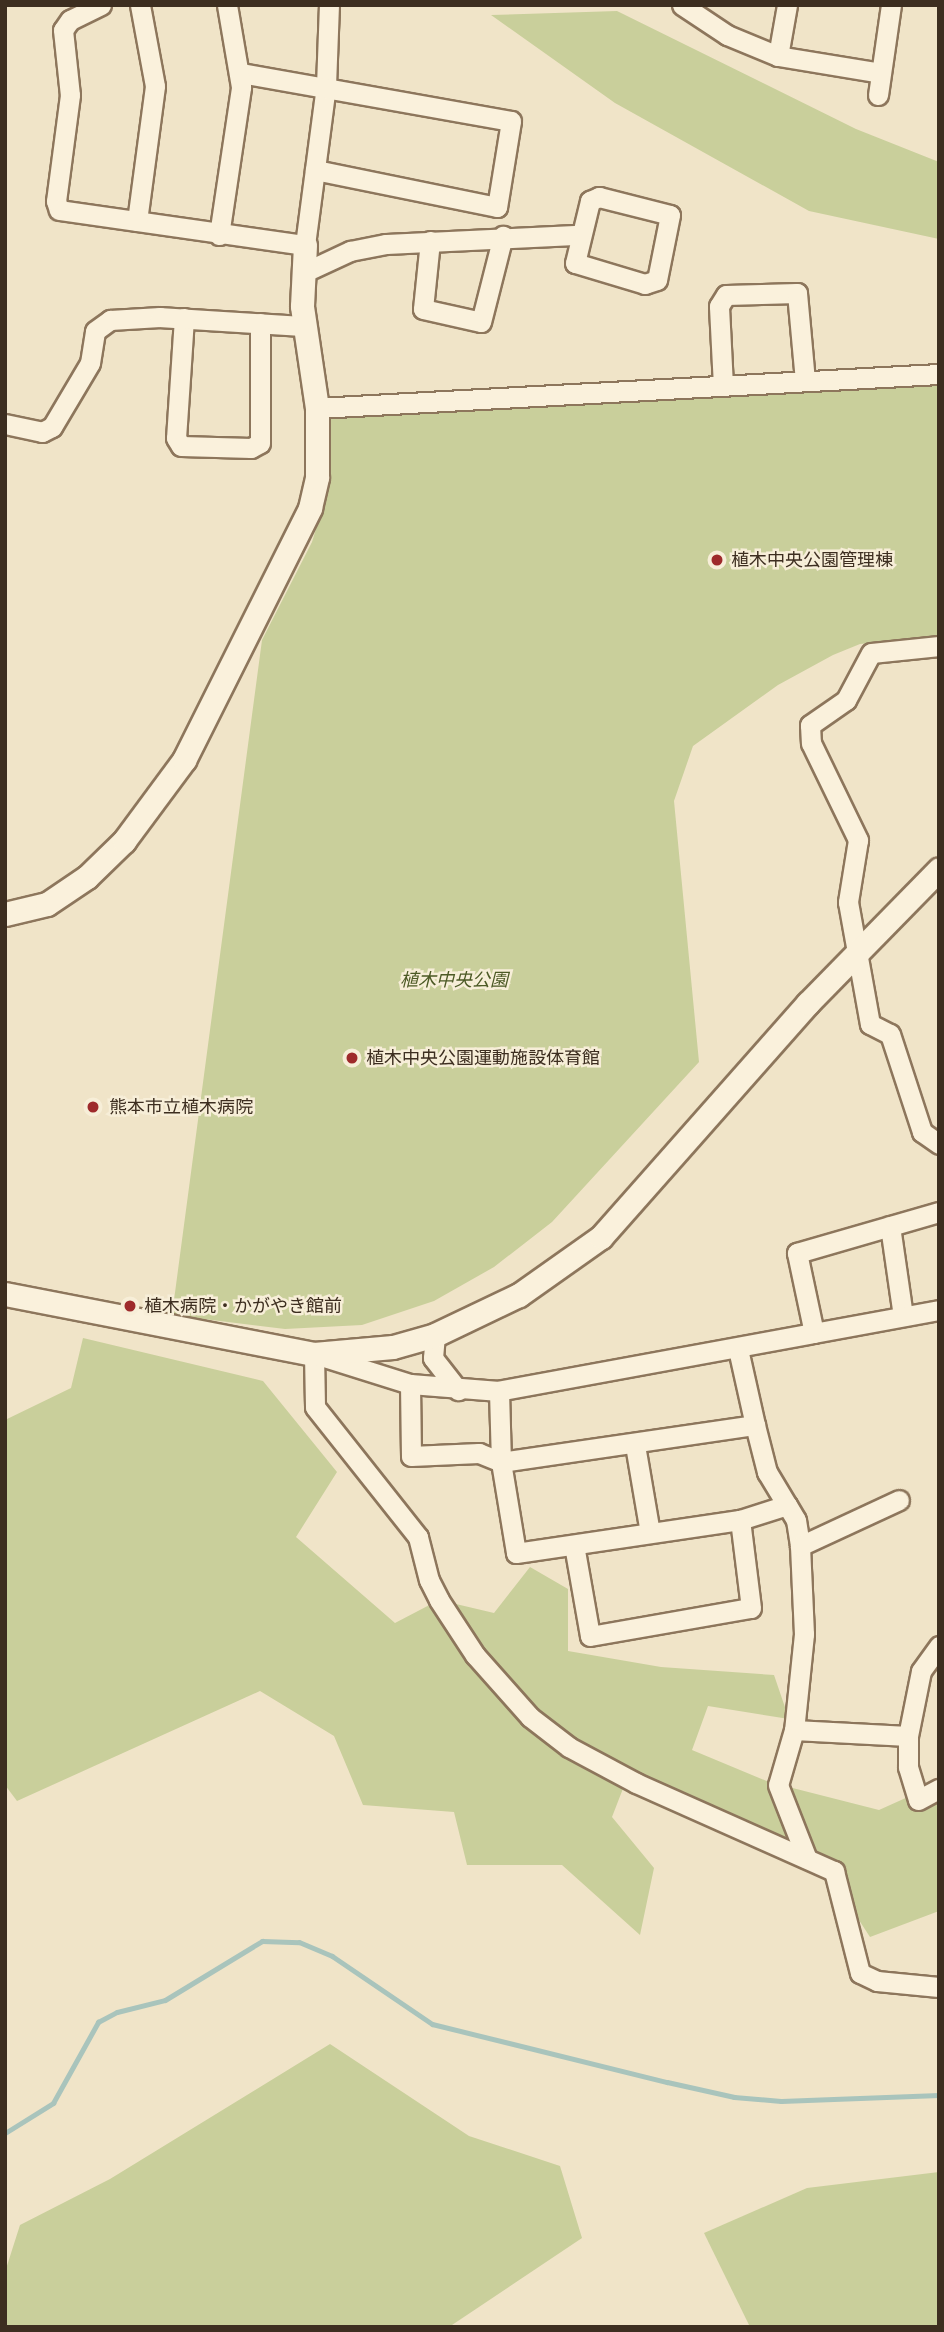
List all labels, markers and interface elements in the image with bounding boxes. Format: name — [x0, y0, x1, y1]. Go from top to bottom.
place label: 植木中央公園管理棟 — [731, 549, 893, 571]
marker: 植木中央公園管理棟 — [709, 552, 725, 568]
park label: 植木中央公園 — [400, 969, 508, 991]
place label: 植木中央公園運動施設体育館 — [366, 1047, 600, 1069]
marker: 植木中央公園運動施設体育館 — [344, 1050, 360, 1066]
place label: 熊本市立植木病院 — [109, 1096, 253, 1118]
marker: 熊本市立植木病院 — [83, 1097, 103, 1117]
place label: 植木病院・かがやき館前 — [144, 1295, 342, 1317]
marker: 植木病院・かがやき館前 — [122, 1298, 138, 1314]

